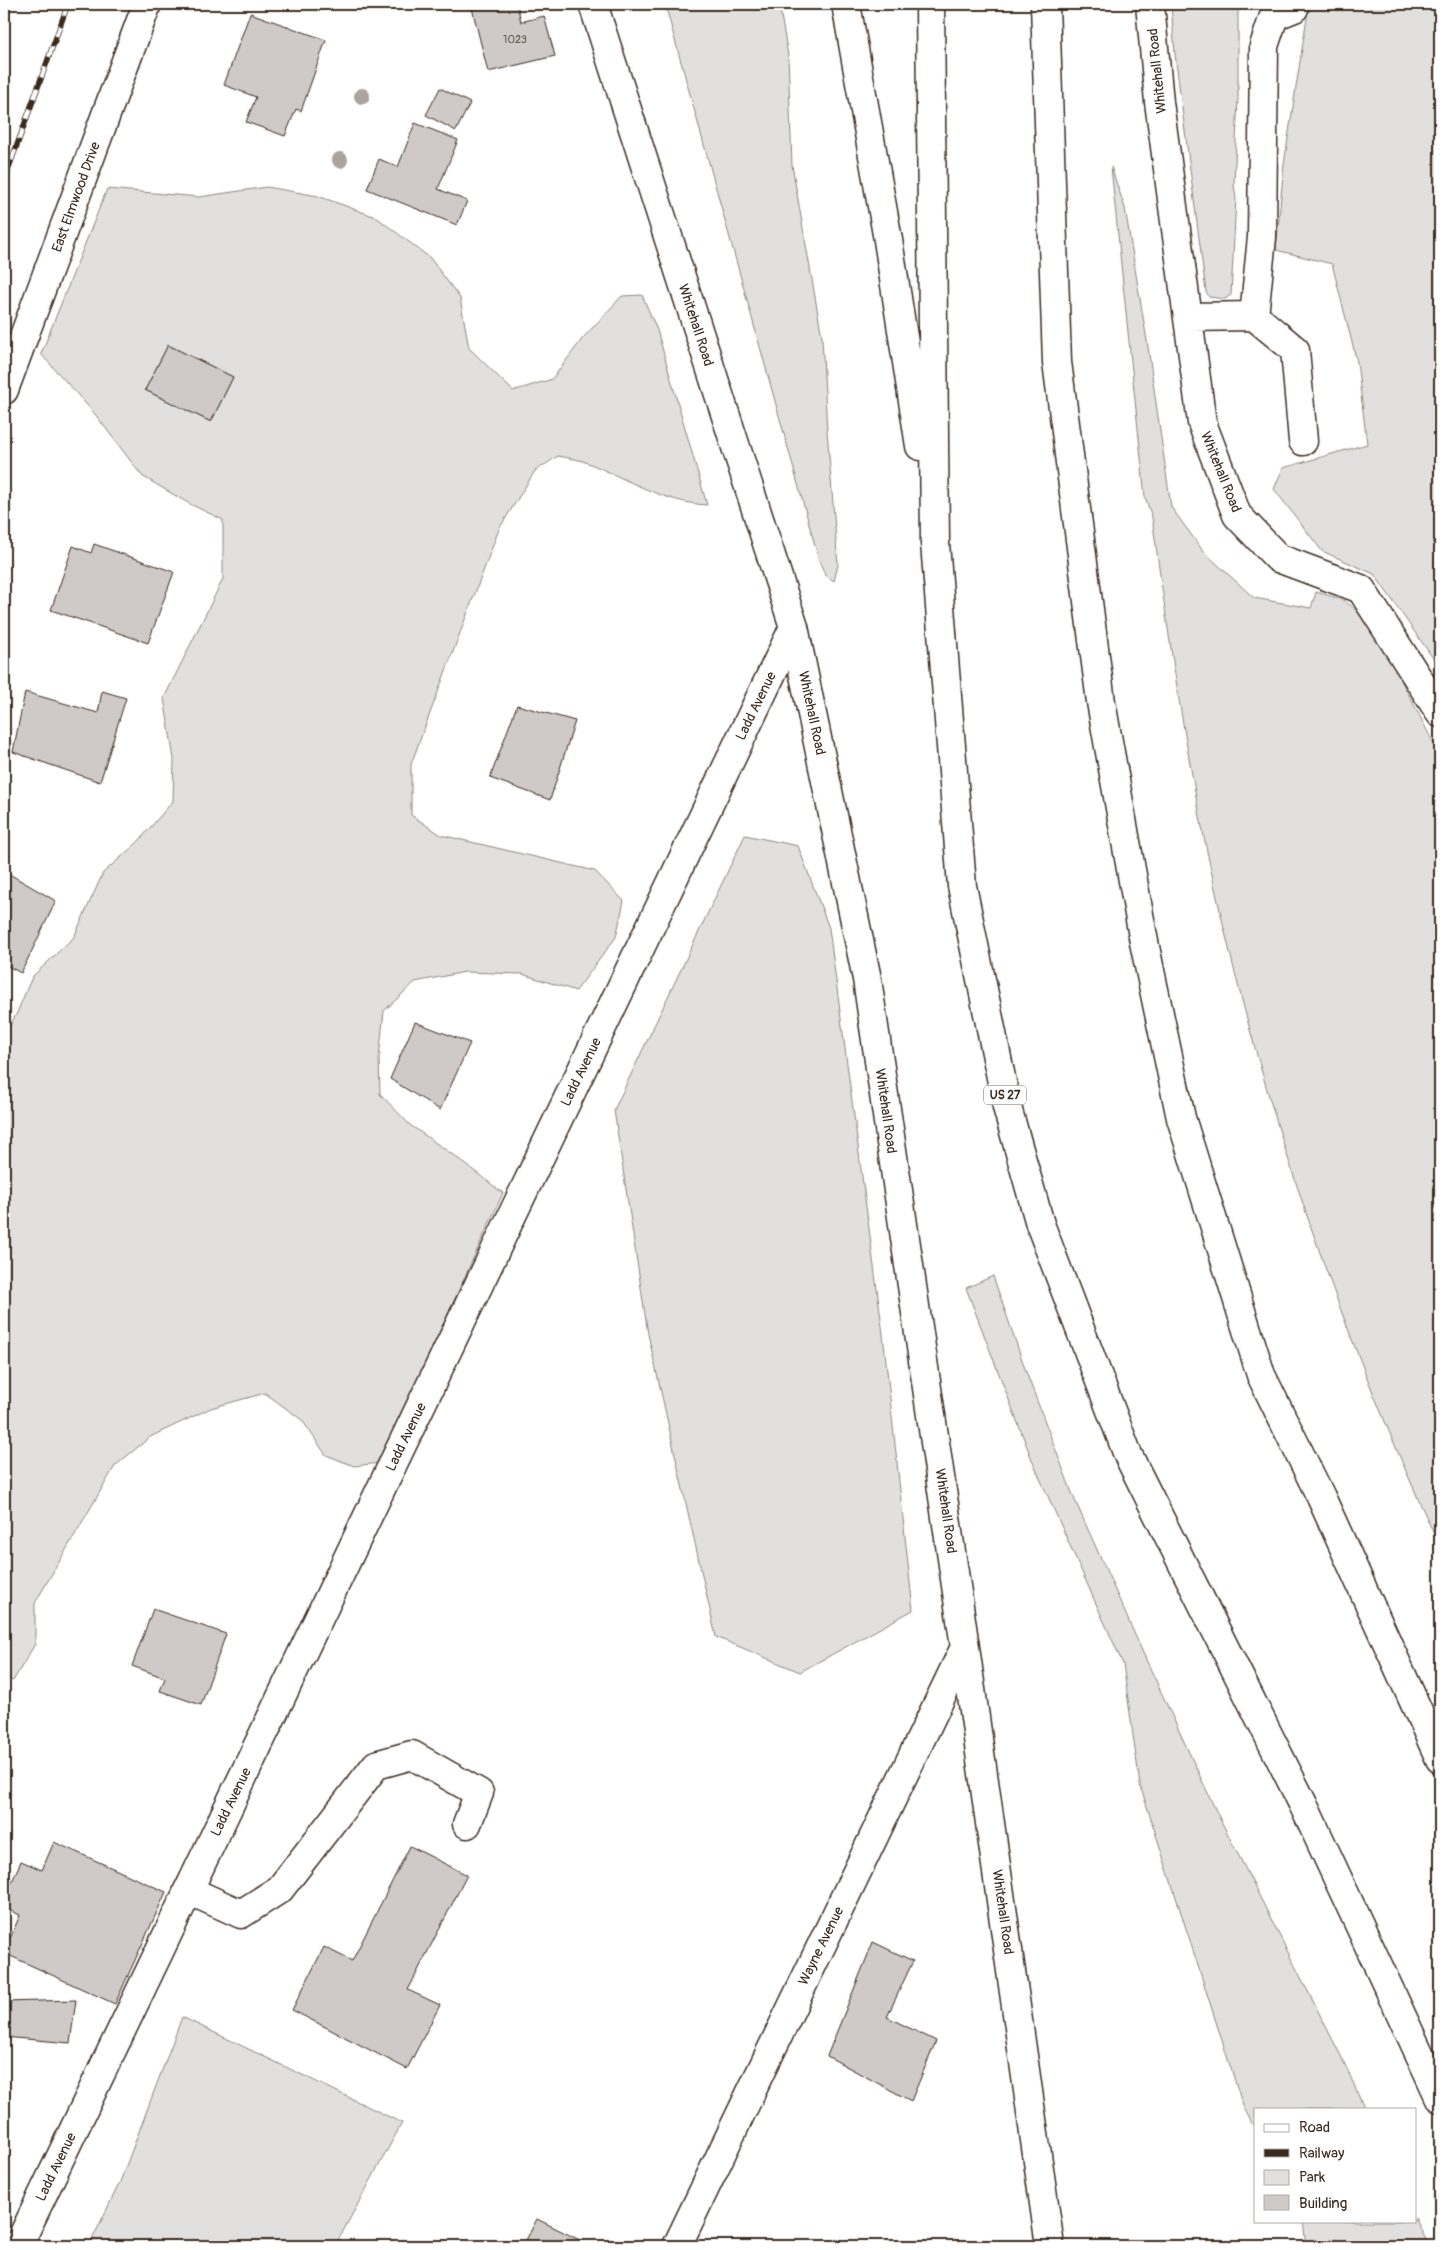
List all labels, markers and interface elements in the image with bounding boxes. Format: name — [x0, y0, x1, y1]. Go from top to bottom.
street label: Whitehall Road — [1144, 27, 1170, 114]
house number: 1023 — [503, 33, 527, 46]
street label: East Elmwood Drive — [48, 139, 104, 254]
street label: Whitehall Road — [675, 282, 717, 368]
street label: Whitehall Road — [1197, 429, 1245, 515]
street label: Ladd Avenue — [732, 669, 780, 743]
street label: Whitehall Road — [795, 669, 829, 757]
street label: Ladd Avenue — [557, 1035, 605, 1109]
street label: Whitehall Road — [872, 1067, 900, 1155]
road number: US 27 — [984, 1086, 1026, 1104]
street label: Ladd Avenue — [382, 1400, 430, 1474]
street label: Whitehall Road — [932, 1467, 960, 1555]
street label: Ladd Avenue — [207, 1765, 255, 1839]
street label: Whitehall Road — [989, 1868, 1017, 1956]
street label: Wayne Avenue — [795, 1904, 847, 1988]
legend — [1254, 2108, 1416, 2222]
text: Road — [1299, 2118, 1330, 2137]
street label: Ladd Avenue — [32, 2130, 80, 2204]
text: Railway — [1299, 2144, 1345, 2163]
text: Park — [1299, 2168, 1326, 2187]
text: Building — [1299, 2194, 1347, 2213]

